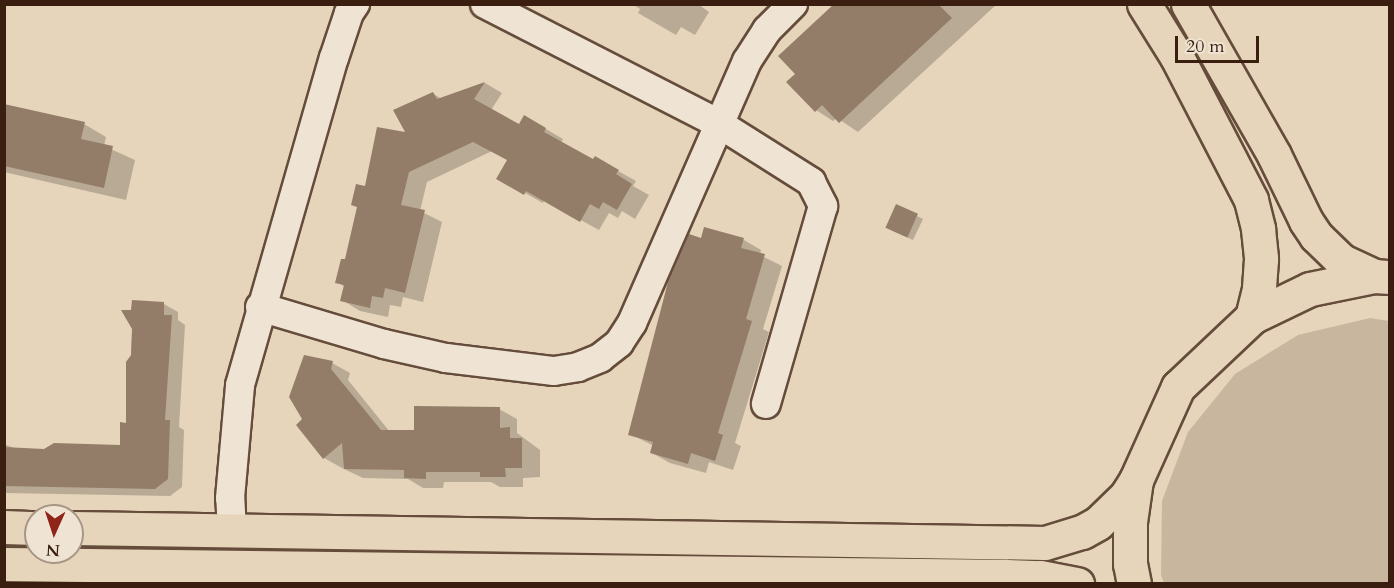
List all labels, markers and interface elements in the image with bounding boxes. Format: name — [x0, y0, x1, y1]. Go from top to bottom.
scale bar — [1178, 24, 1262, 62]
text: 20 m — [1186, 34, 1225, 59]
north arrow — [24, 504, 84, 564]
text: N — [46, 539, 61, 561]

